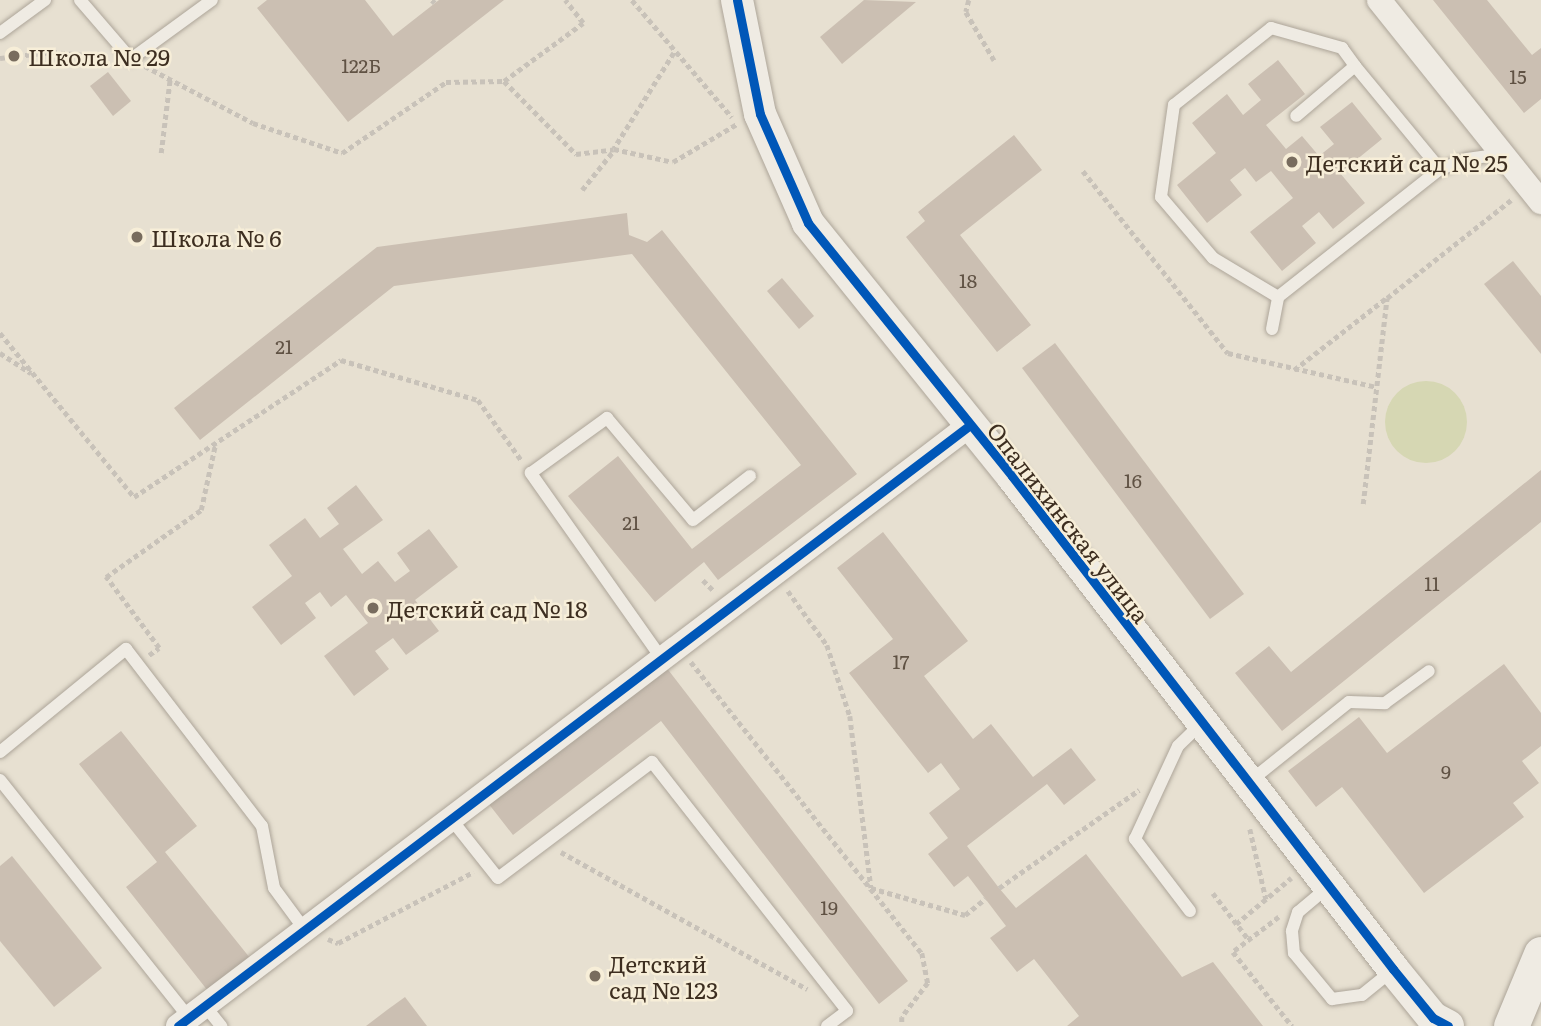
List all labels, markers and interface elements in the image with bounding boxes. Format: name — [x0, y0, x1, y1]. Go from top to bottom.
place label: Школа № 29 — [28, 42, 170, 70]
marker: Школа № 29 — [6, 48, 22, 64]
house number: 122Б — [341, 55, 381, 77]
house number: 15 — [1509, 66, 1527, 88]
place label: Детский сад № 25 — [1306, 148, 1508, 176]
marker: Детский сад № 25 — [1284, 154, 1300, 170]
place label: Школа № 6 — [151, 223, 282, 251]
marker: Школа № 6 — [129, 229, 145, 245]
house number: 18 — [959, 270, 977, 292]
house number: 21 — [275, 336, 293, 358]
street label: Опалихинская улица — [982, 416, 1156, 628]
house number: 16 — [1124, 470, 1142, 492]
house number: 21 — [622, 512, 640, 534]
house number: 11 — [1424, 573, 1440, 595]
place label: Детский сад № 18 — [387, 594, 588, 622]
marker: Детский сад № 18 — [365, 600, 381, 616]
house number: 17 — [893, 651, 909, 673]
house number: 9 — [1441, 761, 1451, 783]
house number: 19 — [820, 897, 838, 919]
place label: Детский сад № 123 — [609, 949, 718, 1003]
marker: Детский сад № 123 — [587, 968, 603, 984]

